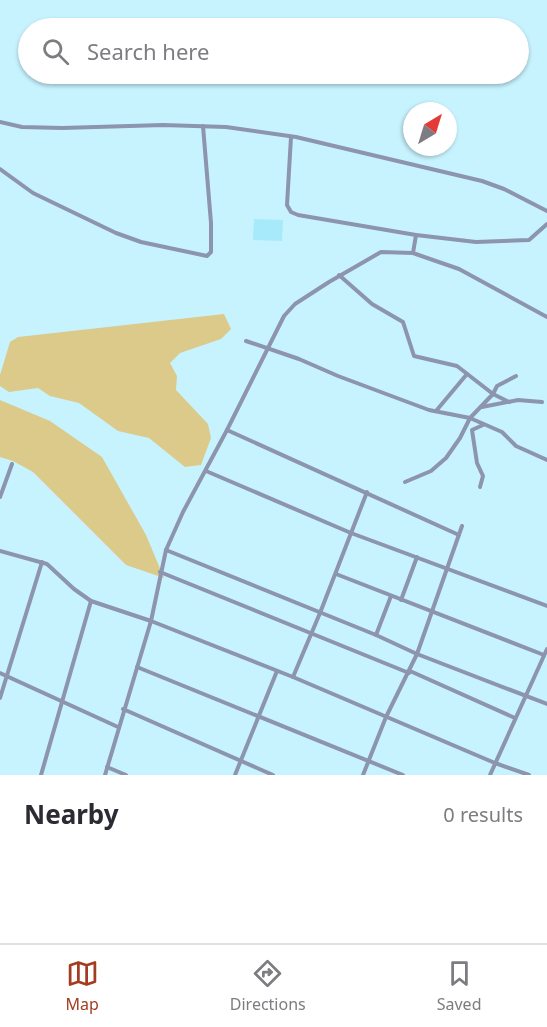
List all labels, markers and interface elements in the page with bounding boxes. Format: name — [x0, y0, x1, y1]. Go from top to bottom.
search box — [18, 18, 529, 84]
icon: search — [39, 35, 72, 68]
text: Search here — [87, 36, 209, 66]
north arrow — [403, 102, 457, 156]
text: Nearby — [24, 796, 119, 832]
text: 0 results — [443, 801, 523, 828]
tab: Map — [65, 957, 99, 1015]
tab: Directions — [230, 957, 306, 1015]
tab: Saved — [437, 957, 481, 1015]

